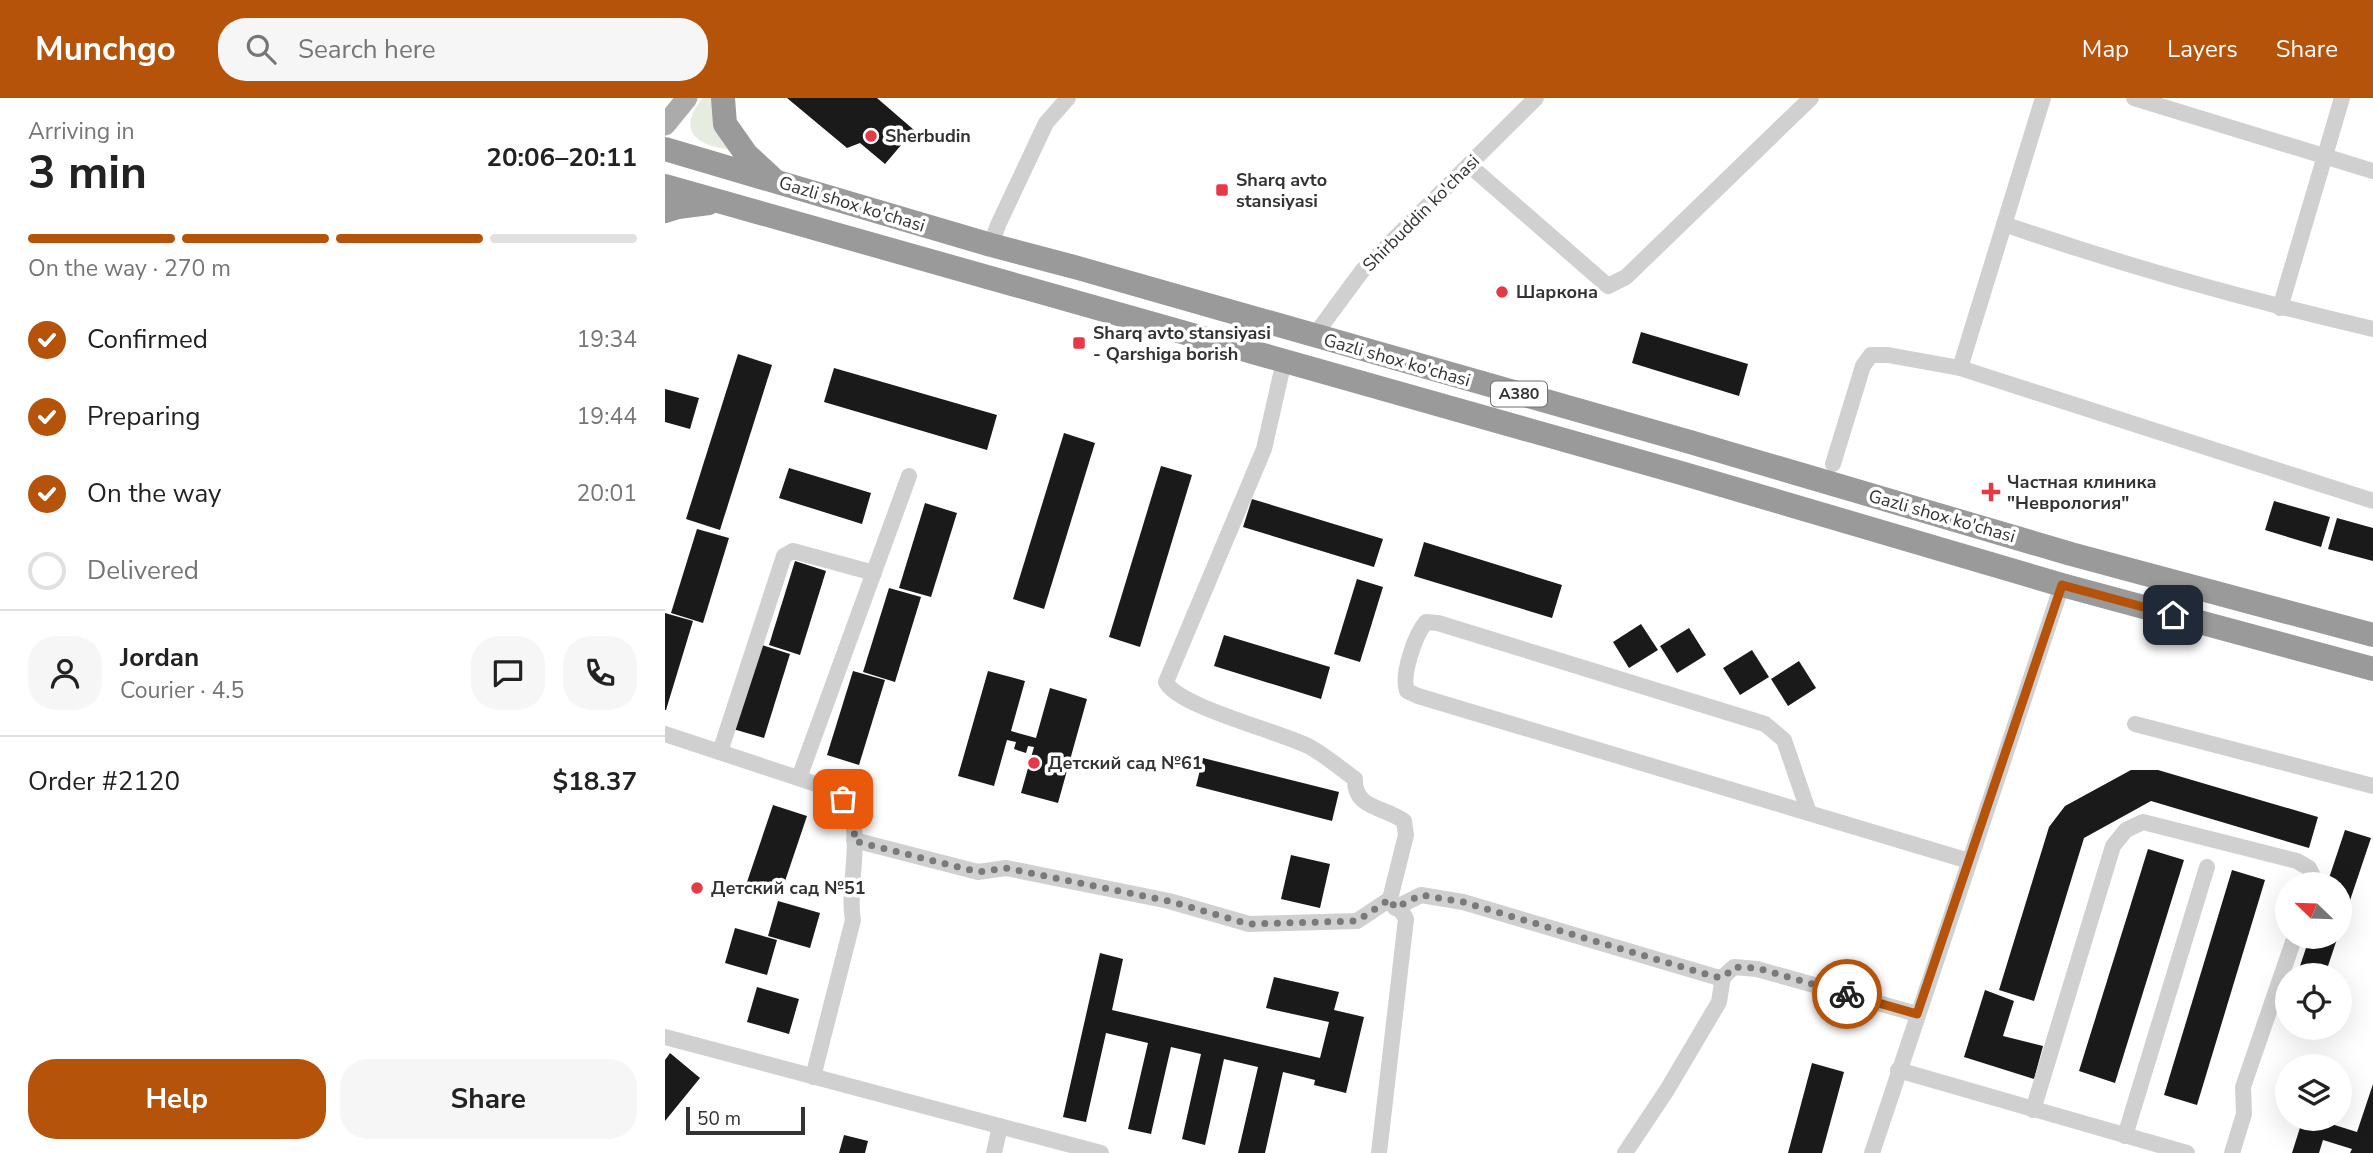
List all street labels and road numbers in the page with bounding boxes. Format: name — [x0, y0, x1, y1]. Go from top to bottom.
street label: Shirbuddin ko'chasi — [1357, 149, 1485, 277]
street label: Gazli shox ko'chasi — [776, 170, 928, 238]
street label: Gazli shox ko'chasi — [1321, 328, 1473, 392]
road number: A380 — [1491, 382, 1547, 406]
street label: Gazli shox ko'chasi — [1866, 484, 2018, 548]

